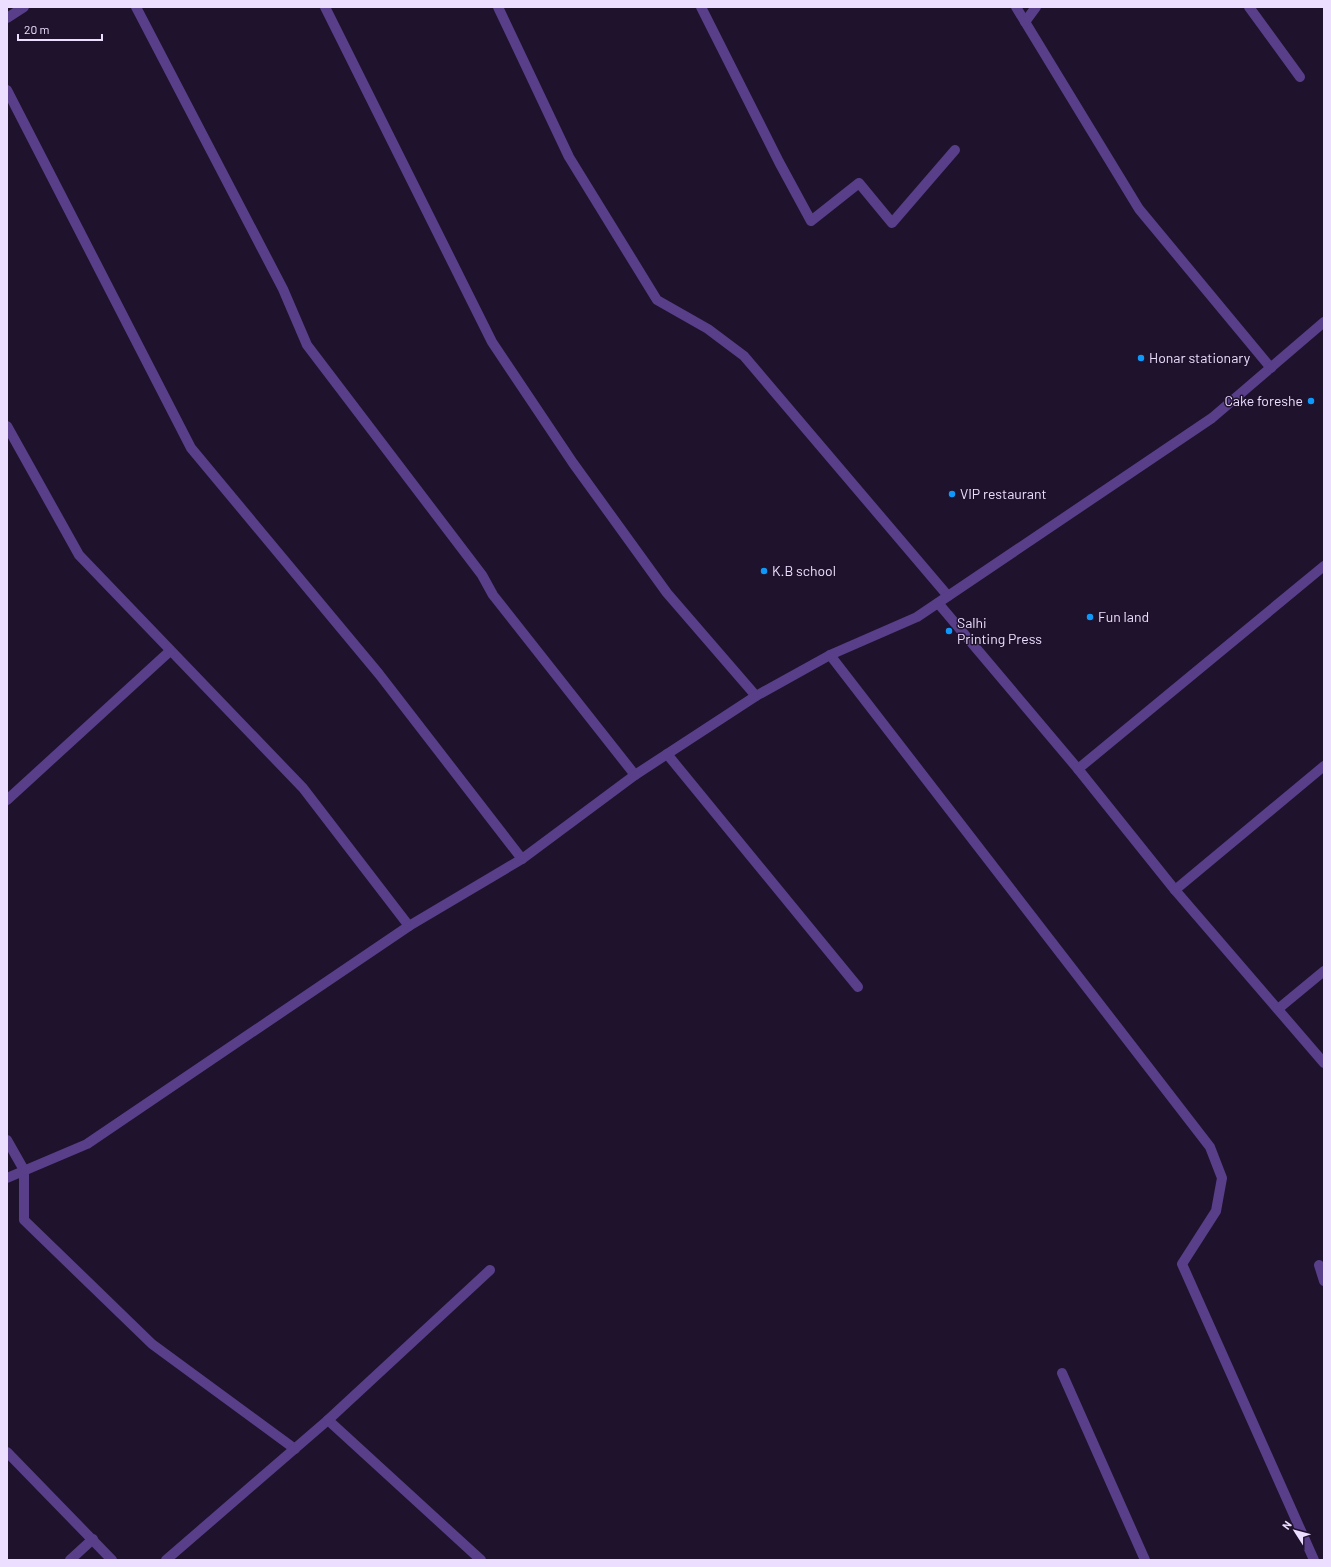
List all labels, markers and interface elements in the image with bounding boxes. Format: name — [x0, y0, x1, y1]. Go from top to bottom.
scale bar — [18, 16, 102, 42]
text: 20 m — [24, 22, 50, 36]
place label: Honar stationary — [1149, 349, 1251, 366]
marker: Honar stationary — [1136, 353, 1146, 363]
place label: Cake foreshe — [1224, 392, 1303, 409]
marker: Cake foreshe — [1306, 396, 1316, 406]
place label: VIP restaurant — [960, 485, 1047, 502]
marker: VIP restaurant — [947, 489, 957, 499]
place label: K.B school — [772, 562, 836, 579]
marker: K.B school — [759, 566, 769, 576]
place label: Fun land — [1098, 608, 1149, 625]
marker: Fun land — [1085, 612, 1095, 622]
place label: Salhi Printing Press — [957, 614, 1042, 647]
marker: Salhi Printing Press — [944, 626, 954, 636]
north arrow — [1275, 1511, 1315, 1551]
text: N — [1279, 1518, 1294, 1532]

